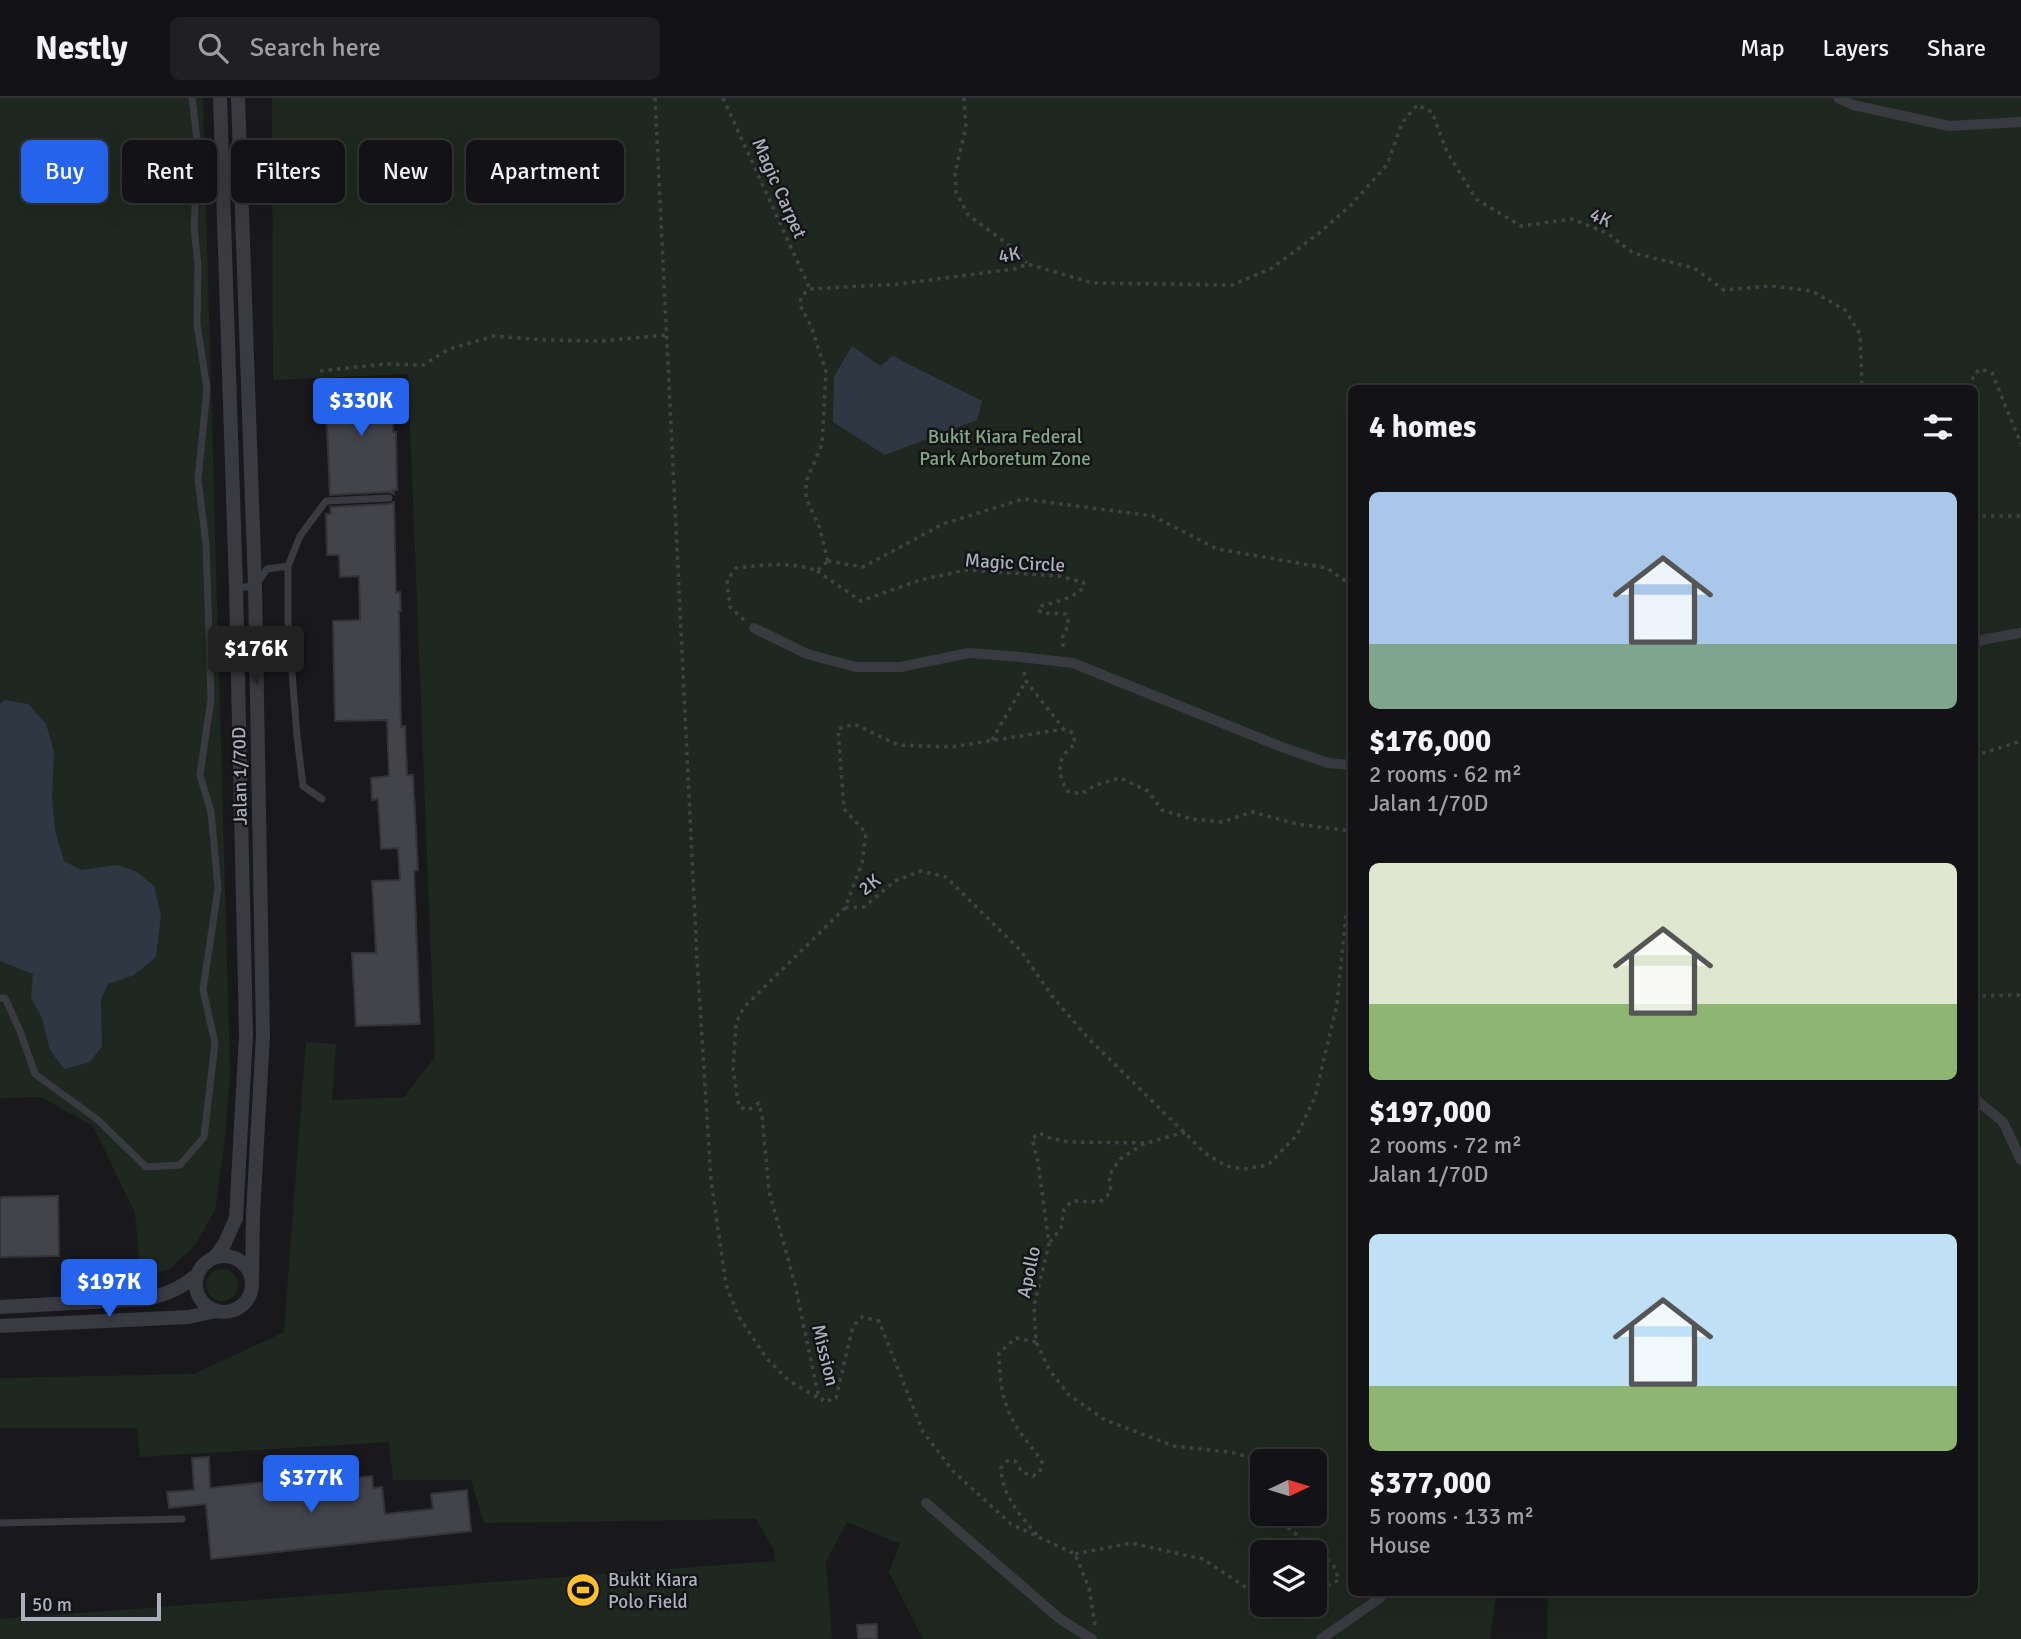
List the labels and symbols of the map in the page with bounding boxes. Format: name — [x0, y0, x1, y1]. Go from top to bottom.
street label: Magic Carpet — [746, 134, 812, 243]
street label: 4K — [1586, 202, 1616, 234]
street label: 4K — [996, 241, 1023, 269]
pin: $330K — [312, 378, 410, 438]
park label: Bukit Kiara Federal Park Arboretum Zone — [919, 425, 1091, 471]
street label: Magic Circle — [964, 548, 1066, 578]
pin: $176K — [207, 626, 305, 686]
street label: Jalan 1/70D — [227, 726, 253, 825]
street label: 2K — [854, 868, 886, 901]
street label: Apollo — [1012, 1244, 1046, 1300]
pin: $197K — [60, 1260, 158, 1319]
street label: Mission — [806, 1322, 844, 1388]
north arrow — [1250, 1449, 1326, 1526]
pin: $377K — [262, 1456, 360, 1515]
place label: Bukit Kiara Polo Field — [608, 1568, 698, 1614]
sports icon: Bukit Kiara Polo Field — [564, 1571, 602, 1609]
scale bar — [21, 1590, 161, 1622]

